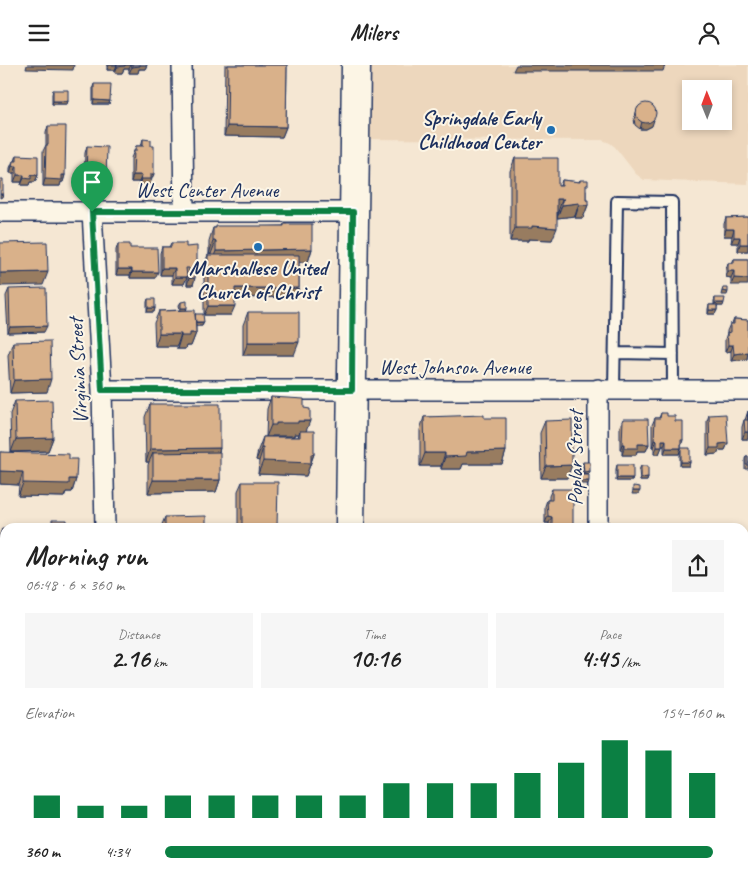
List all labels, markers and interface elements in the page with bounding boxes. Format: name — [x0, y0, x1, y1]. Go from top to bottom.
icon: menu — [25, 19, 53, 47]
text: Milers — [350, 19, 398, 47]
icon: person — [695, 19, 723, 47]
north arrow — [682, 80, 732, 130]
map controls — [682, 80, 732, 130]
place label: Springdale Early Childhood Center — [418, 105, 544, 155]
marker: Springdale Early Childhood Center — [545, 124, 557, 136]
pin — [71, 161, 113, 212]
icon: arrive — [78, 168, 106, 196]
street label: West Center Avenue — [136, 177, 279, 203]
marker: Marshallese United Church of Christ — [252, 241, 264, 253]
place label: Marshallese United Church of Christ — [189, 255, 331, 305]
street label: Virginia Street — [62, 314, 94, 425]
street label: West Johnson Avenue — [379, 354, 532, 380]
street label: Poplar Street — [562, 408, 588, 505]
text: Morning run — [25, 538, 147, 573]
button: share — [672, 540, 724, 592]
text: 06:48 · 6 × 360 m — [25, 575, 124, 595]
text: Distance — [118, 626, 160, 643]
text: Time — [364, 626, 385, 643]
text: Pace — [599, 626, 621, 643]
text: 2.16 — [111, 643, 150, 675]
text: 10:16 — [349, 643, 400, 675]
text: 4:45 — [580, 643, 618, 675]
text: km — [150, 654, 167, 671]
text: /km — [618, 654, 640, 671]
text: Elevation — [25, 703, 74, 723]
text: 154–160 m — [661, 703, 724, 723]
text: 360 m — [25, 842, 60, 862]
text: 4:34 — [105, 842, 130, 862]

